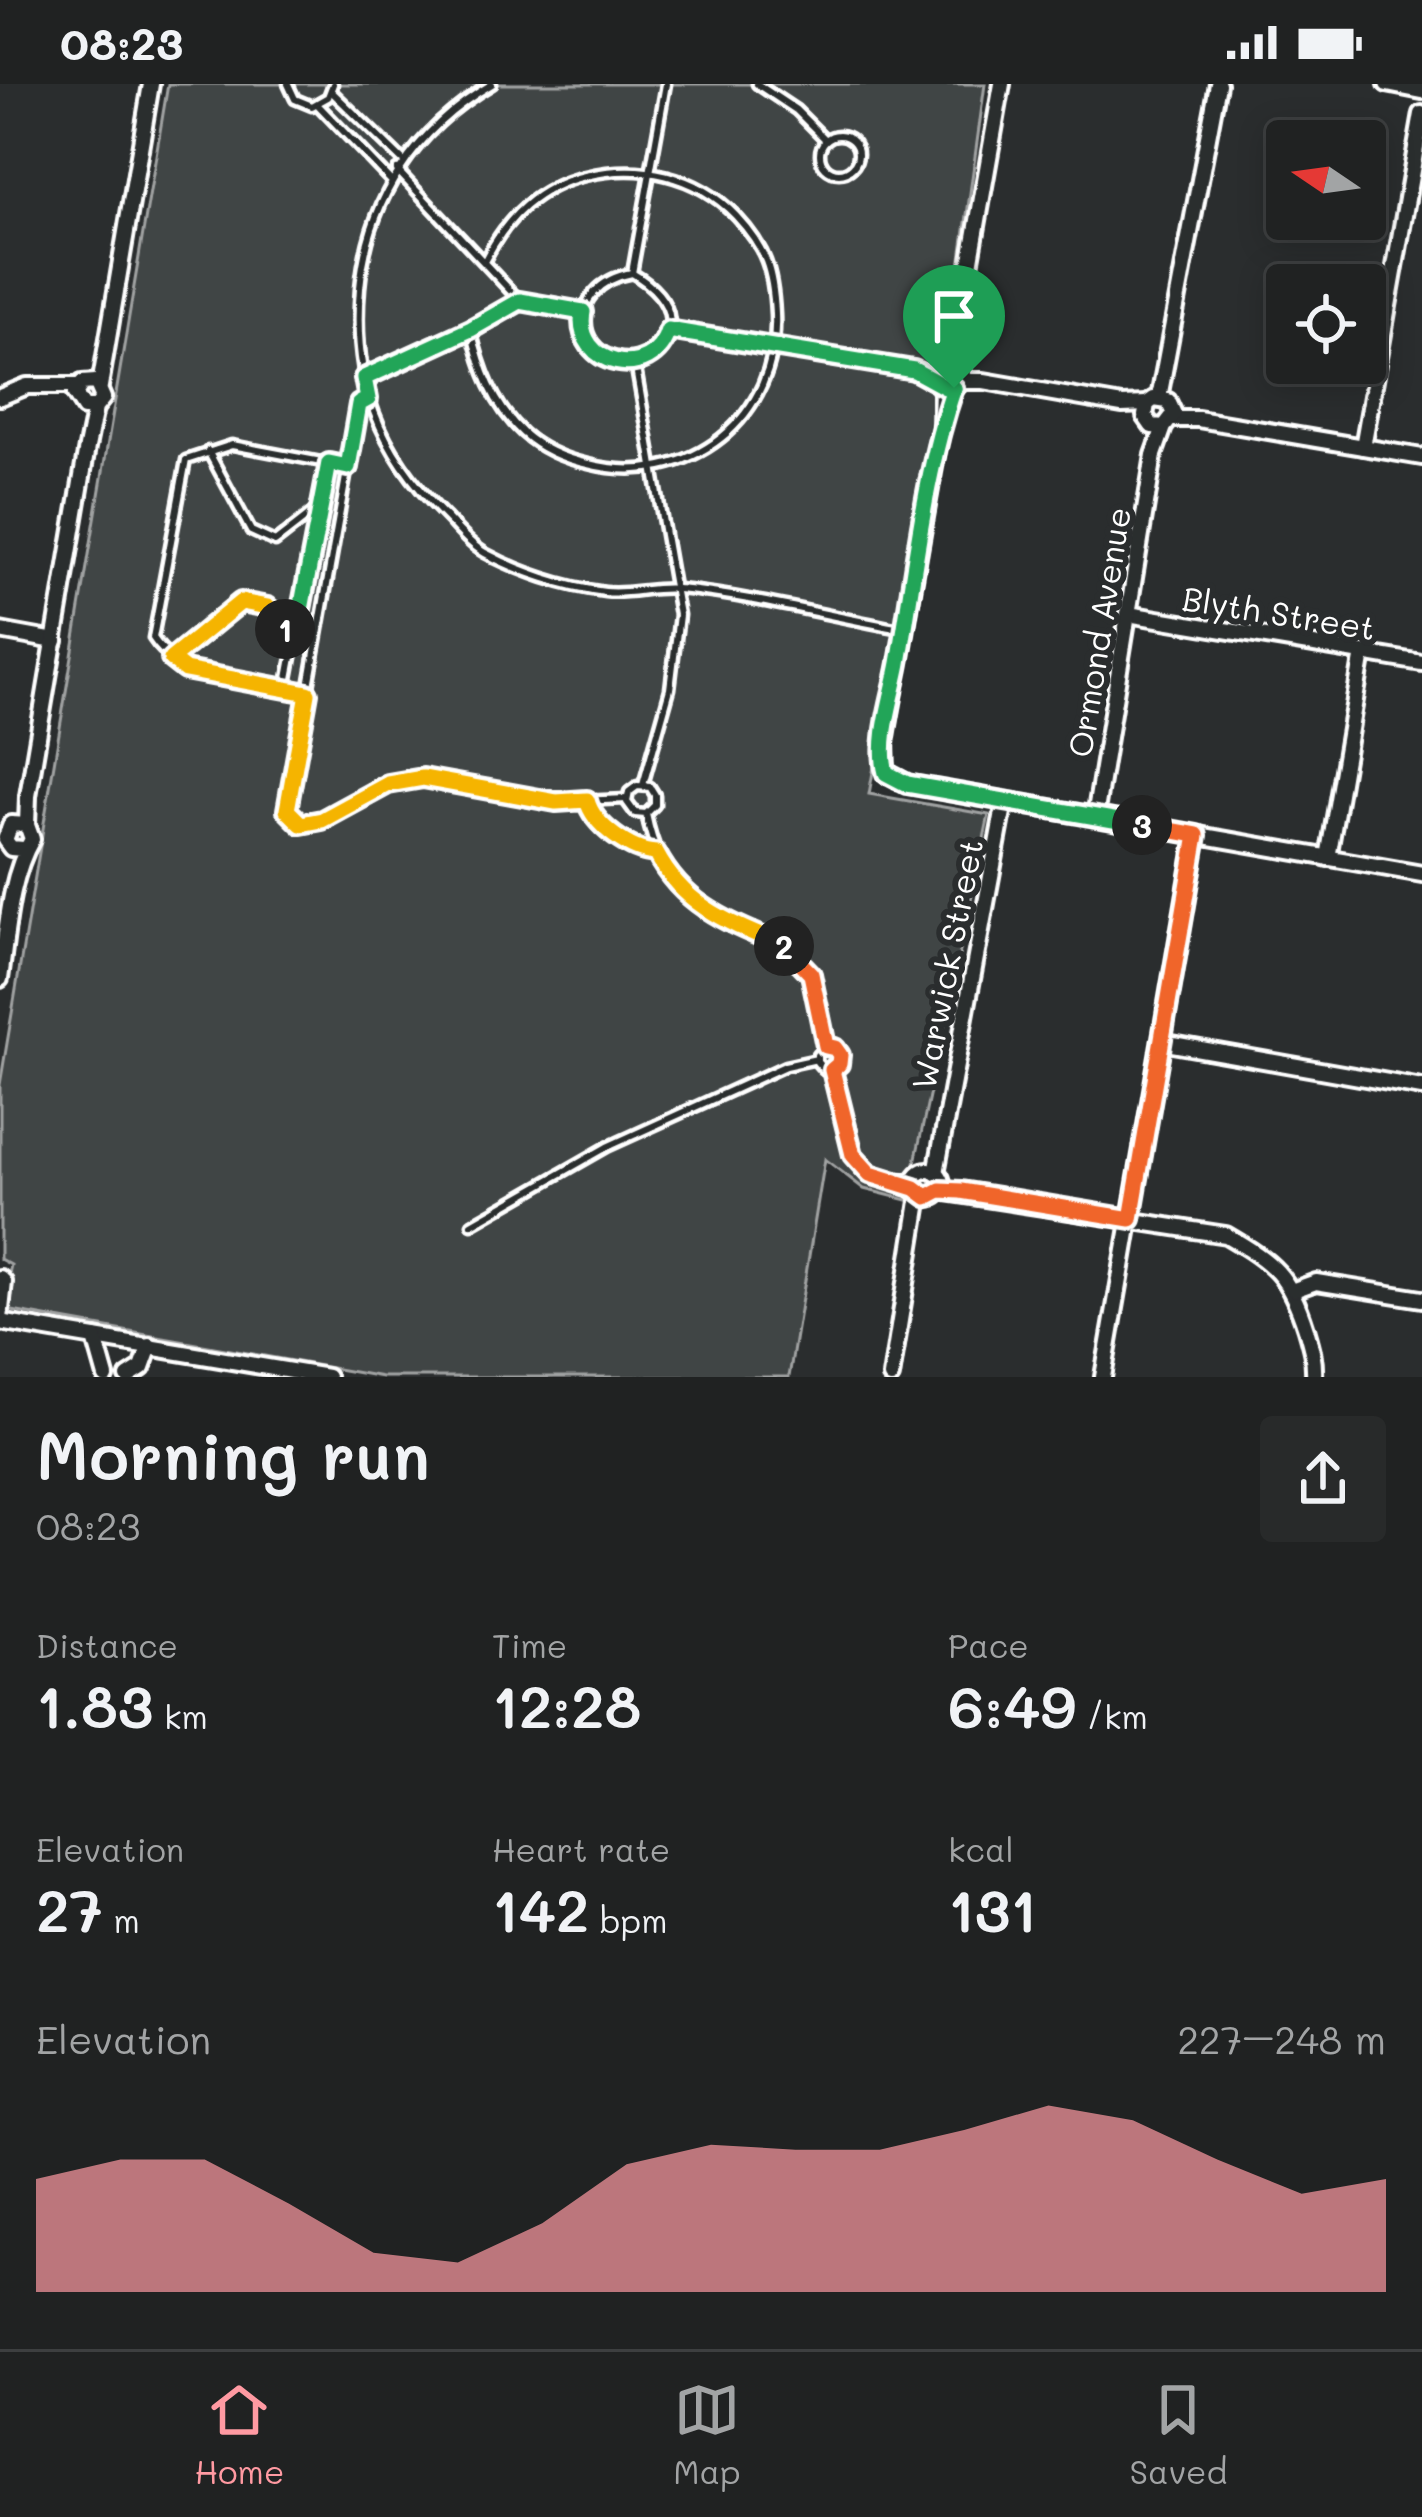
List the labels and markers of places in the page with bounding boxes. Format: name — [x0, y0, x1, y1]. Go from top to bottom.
pin — [903, 265, 1005, 388]
pin: 1 — [255, 599, 315, 659]
pin: 3 — [1112, 795, 1172, 855]
pin: 2 — [754, 916, 814, 976]

